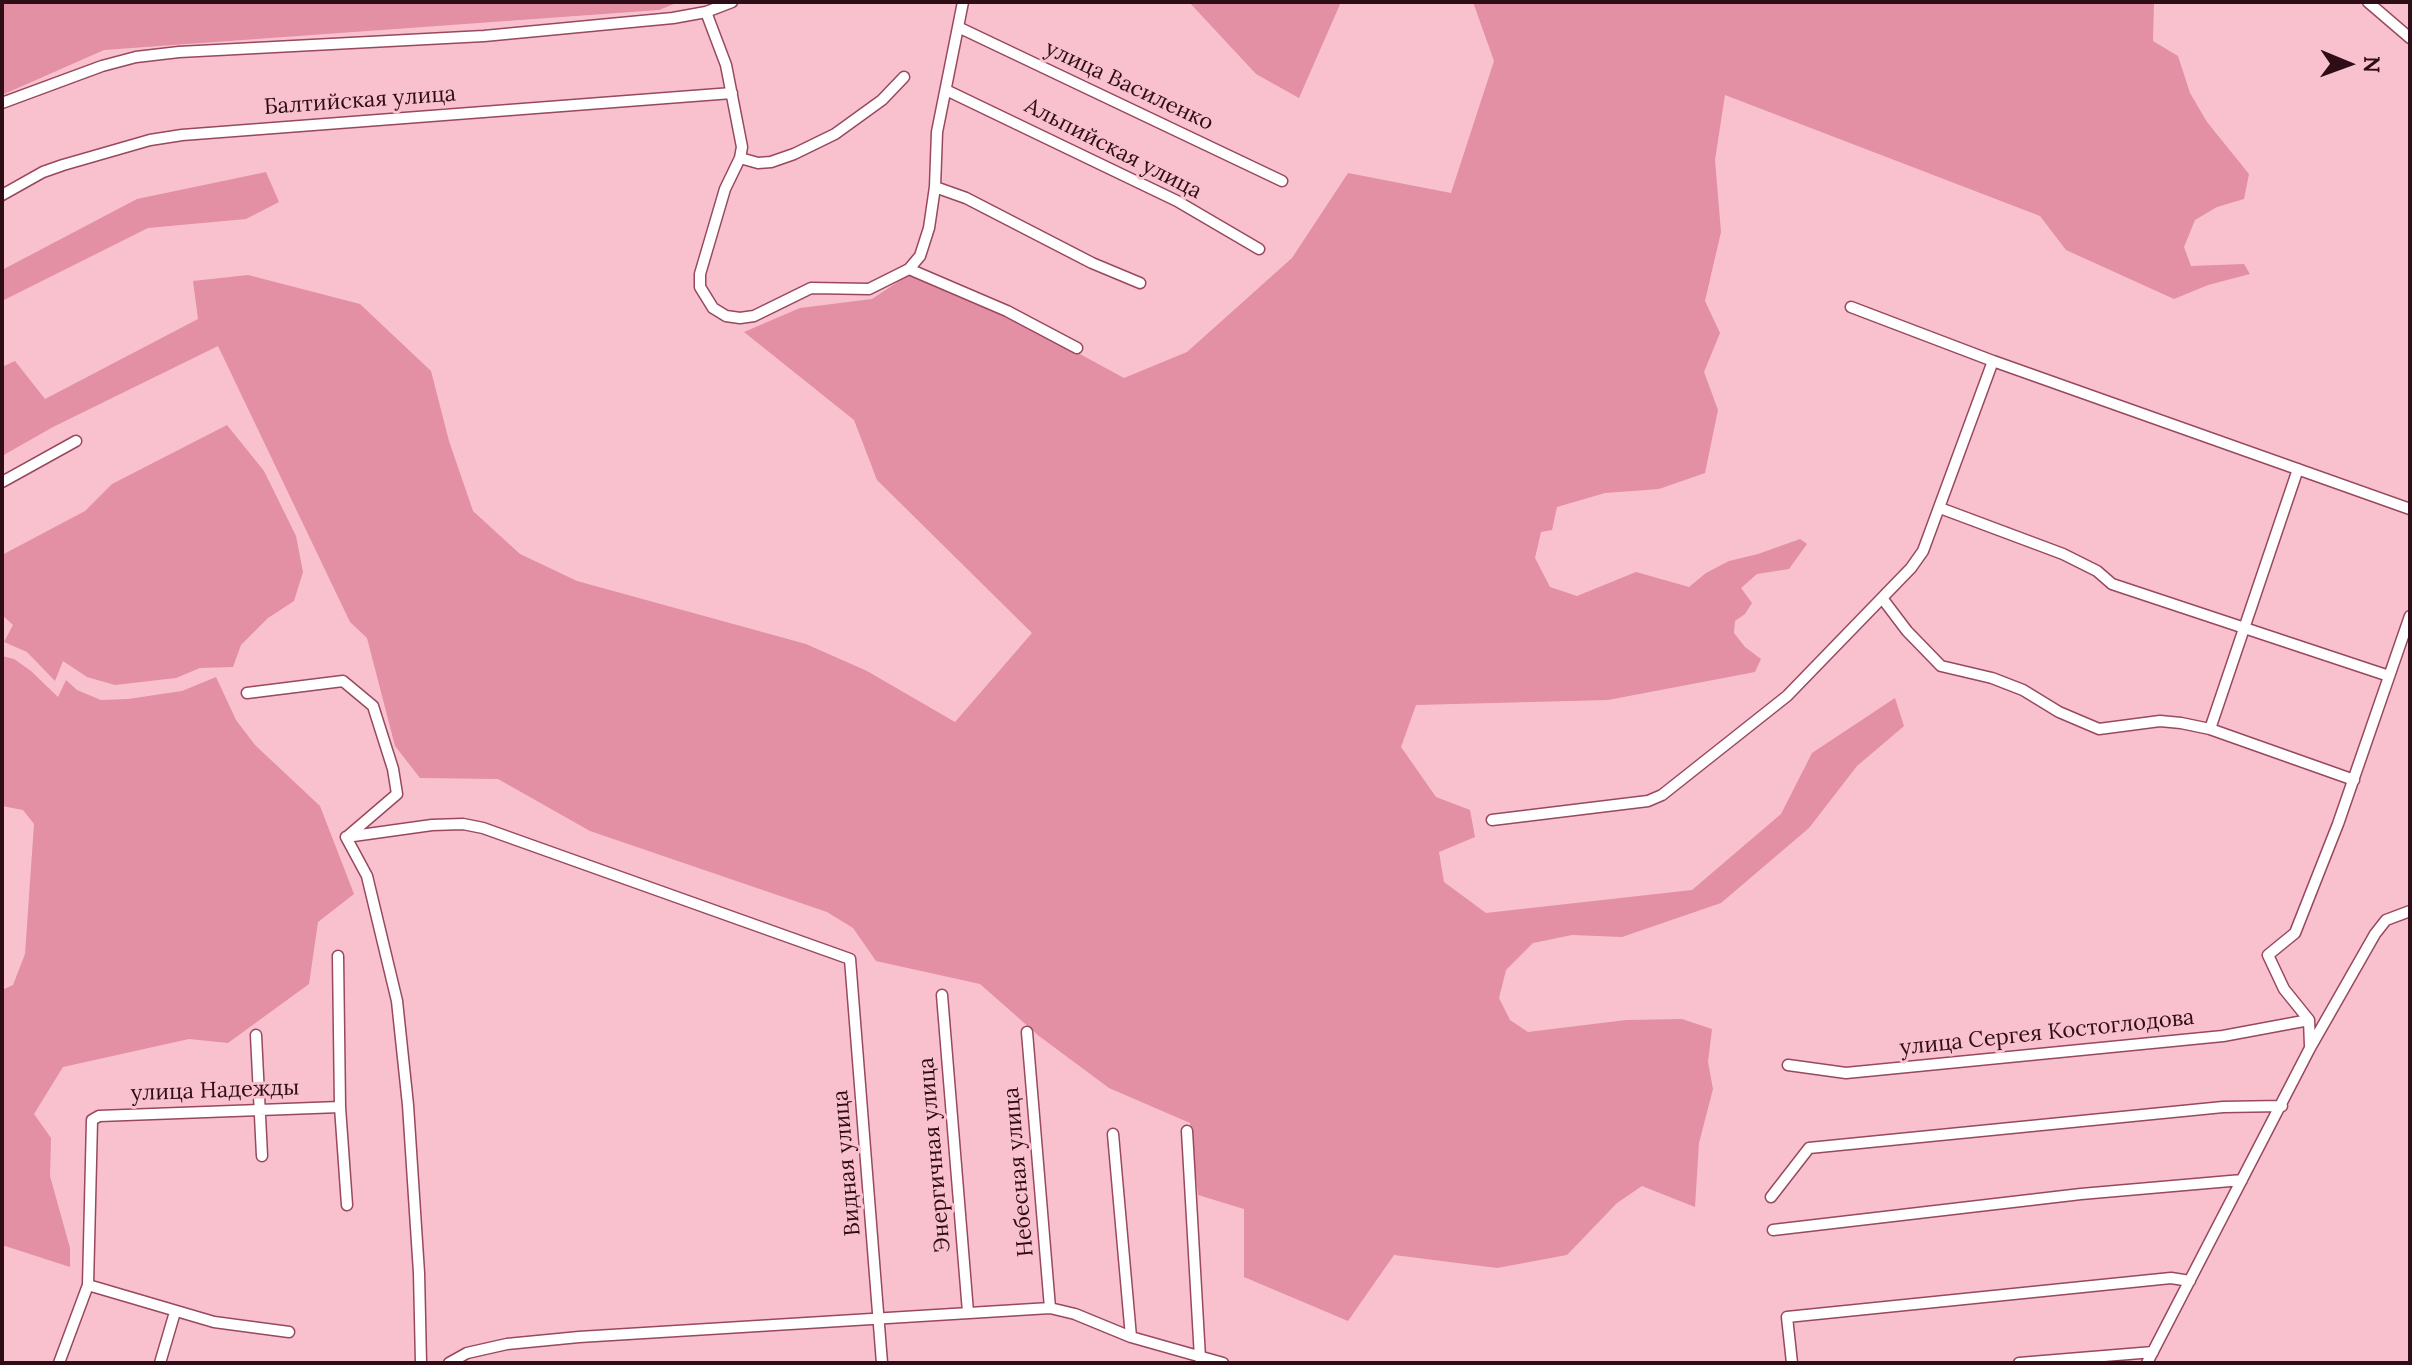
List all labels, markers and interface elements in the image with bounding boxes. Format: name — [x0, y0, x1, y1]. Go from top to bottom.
north arrow — [2308, 24, 2388, 104]
street label: улица Василенко — [1041, 35, 1217, 137]
text: N — [2358, 56, 2386, 73]
street label: Балтийская улица — [263, 81, 457, 121]
street label: Альпийская улица — [1020, 93, 1206, 205]
street label: улица Сергея Костоглодова — [1898, 1004, 2196, 1062]
street label: Энергичная улица — [913, 1056, 957, 1254]
street label: улица Надежды — [130, 1075, 300, 1107]
street label: Небесная улица — [998, 1086, 1040, 1258]
street label: Видная улица — [827, 1089, 867, 1237]

